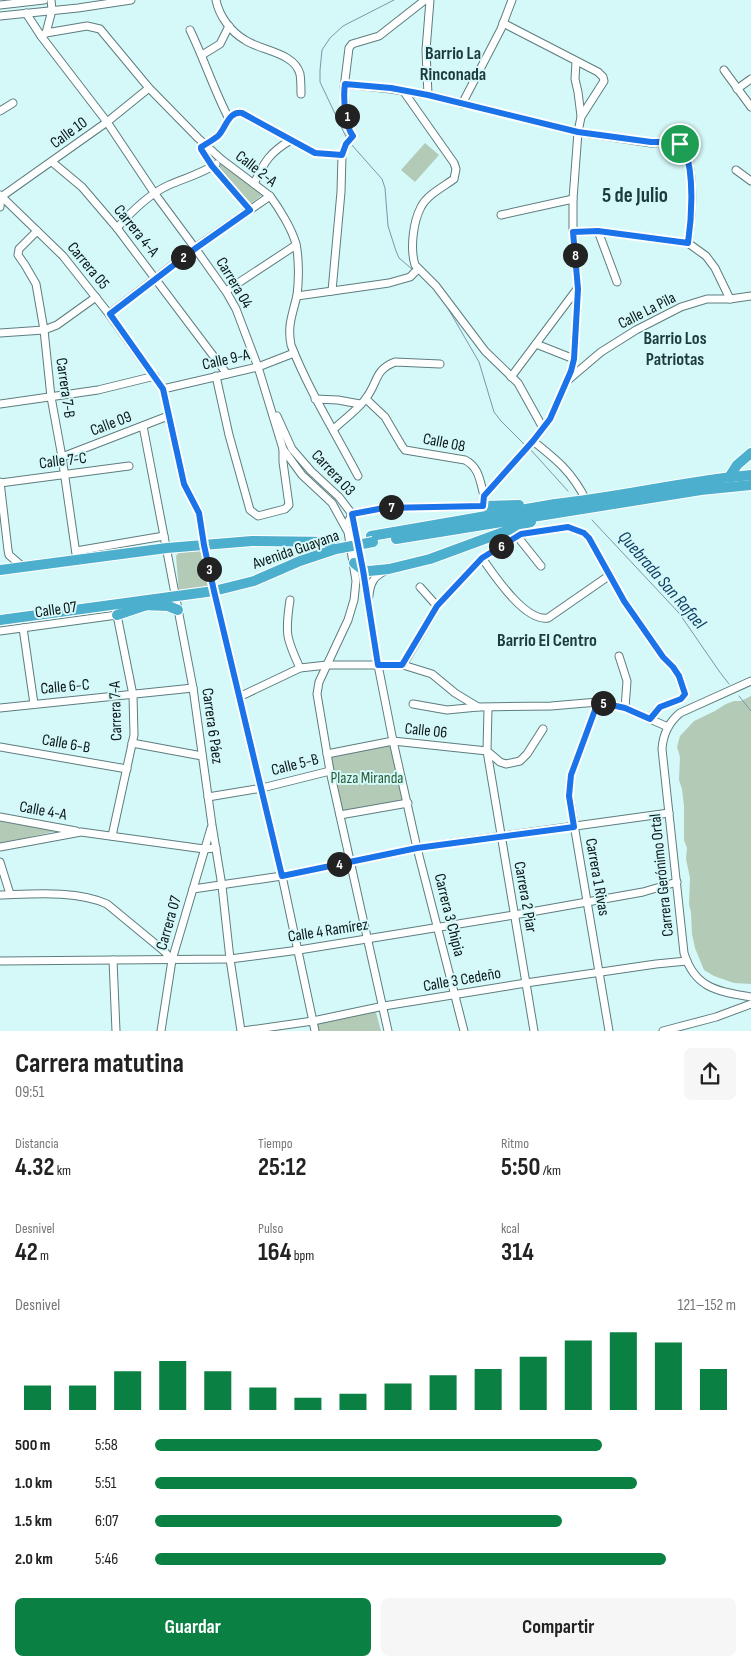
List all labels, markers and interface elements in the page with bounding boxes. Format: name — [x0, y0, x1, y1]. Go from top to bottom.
district label: Barrio La Rinconada — [420, 43, 486, 85]
pin: 1 — [334, 104, 360, 128]
text: 1 — [345, 108, 350, 125]
street label: Calle 10 — [47, 113, 91, 153]
pin — [659, 123, 701, 165]
icon: arrive — [666, 130, 694, 158]
street label: Calle 2-A — [231, 147, 281, 191]
district label: 5 de Julio — [602, 183, 668, 208]
street label: Carrera 4-A — [109, 201, 163, 261]
street label: Carrera 05 — [63, 239, 113, 293]
pin: 8 — [562, 242, 588, 268]
pin: 2 — [170, 244, 196, 270]
text: 8 — [572, 247, 579, 264]
text: 2 — [180, 249, 187, 266]
street label: Carrera 04 — [211, 254, 257, 312]
street label: Calle La Pila — [615, 288, 679, 334]
district label: Barrio Los Patriotas — [643, 328, 707, 370]
street label: Calle 9-A — [200, 345, 252, 375]
street label: Carrera 7-B — [51, 357, 79, 419]
street label: Calle 09 — [88, 407, 134, 441]
street label: Calle 08 — [421, 430, 467, 456]
street label: Carrera 03 — [307, 446, 359, 500]
street label: Calle 7-C — [38, 449, 88, 473]
pin: 7 — [378, 494, 404, 520]
text: 7 — [388, 499, 395, 516]
street label: Avenida Guayana — [249, 526, 342, 574]
water label: Quebrada San Rafael — [614, 527, 711, 634]
pin: 6 — [488, 534, 514, 558]
text: 6 — [498, 538, 505, 555]
pin: 3 — [196, 556, 222, 582]
text: 3 — [206, 561, 213, 578]
street label: Calle 07 — [34, 598, 79, 622]
district label: Barrio El Centro — [497, 630, 597, 651]
street label: Calle 6-C — [40, 675, 91, 699]
street label: Carrera 7-A — [105, 681, 127, 741]
street label: Carrera 6 Páez — [197, 687, 227, 765]
pin: 5 — [590, 690, 616, 716]
text: 5 — [600, 695, 607, 712]
street label: Calle 06 — [404, 719, 448, 743]
street label: Calle 6-B — [40, 730, 92, 758]
street label: Calle 5-B — [269, 750, 321, 780]
park label: Plaza Miranda — [331, 769, 404, 788]
street label: Calle 4-A — [18, 798, 68, 825]
street label: Carrera Gerónimo Ortal — [646, 813, 678, 937]
street label: Carrera 1 Rivas — [581, 837, 613, 918]
pin: 4 — [326, 852, 352, 876]
text: 4 — [336, 856, 343, 873]
street label: Carrera 2 Piar — [509, 860, 541, 934]
street label: Carrera 3 Chipia — [430, 872, 468, 958]
street label: Carrera 07 — [152, 893, 186, 952]
street label: Calle 4 Ramírez — [287, 915, 370, 947]
street label: Calle 3 Cedeño — [422, 964, 502, 996]
text: Carrera matutina — [15, 1047, 184, 1080]
button: share — [684, 1048, 736, 1100]
text: 09:51 — [15, 1083, 44, 1102]
text: Distancia — [15, 1135, 59, 1152]
text: Tiempo — [258, 1135, 293, 1152]
text: Ritmo — [501, 1135, 529, 1152]
text: 4.32 — [15, 1152, 55, 1183]
text: 25:12 — [258, 1152, 307, 1183]
text: 5:50 — [501, 1152, 540, 1183]
text: km — [55, 1162, 71, 1179]
text: /km — [540, 1162, 561, 1179]
text: Desnivel — [15, 1220, 55, 1237]
text: Pulso — [258, 1220, 283, 1237]
text: kcal — [501, 1220, 520, 1237]
text: 42 — [15, 1237, 38, 1268]
text: 164 — [258, 1237, 291, 1268]
text: 314 — [501, 1237, 534, 1268]
text: m — [38, 1247, 49, 1264]
text: bpm — [291, 1247, 314, 1264]
text: Desnivel — [15, 1296, 60, 1315]
text: 121–152 m — [678, 1296, 736, 1315]
text: 500 m — [15, 1436, 50, 1455]
text: 5:58 — [95, 1436, 118, 1455]
text: 1.0 km — [15, 1474, 52, 1493]
text: 5:51 — [95, 1474, 116, 1493]
text: 1.5 km — [15, 1512, 52, 1531]
text: 6:07 — [95, 1512, 119, 1531]
text: 2.0 km — [15, 1550, 53, 1569]
text: 5:46 — [95, 1550, 118, 1569]
button: Guardar — [15, 1598, 371, 1656]
button: Compartir — [381, 1598, 736, 1656]

